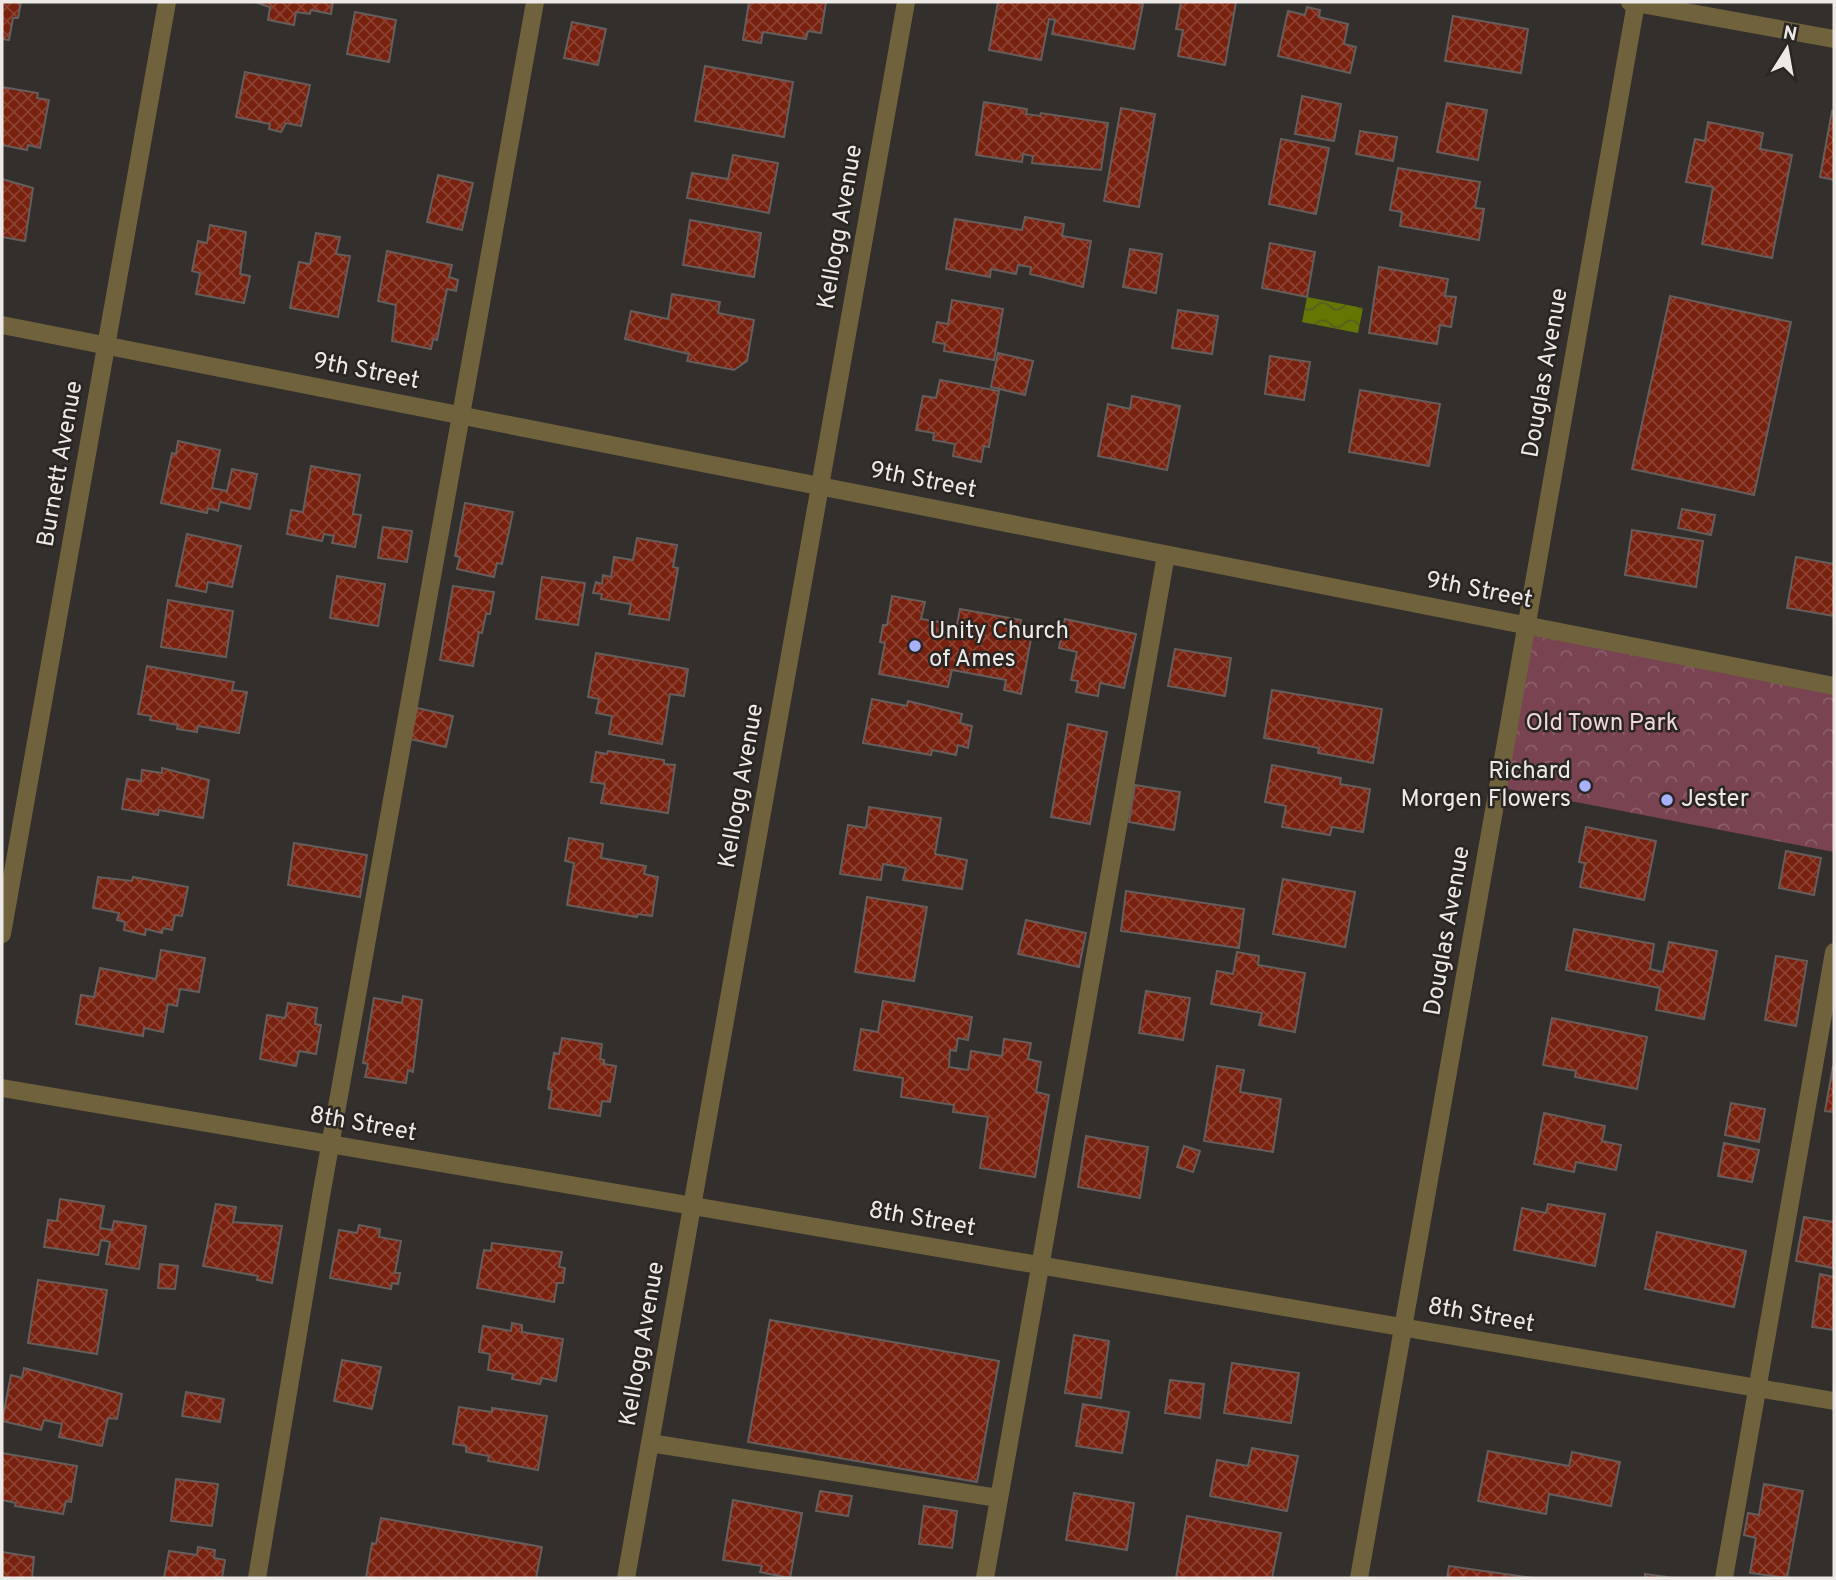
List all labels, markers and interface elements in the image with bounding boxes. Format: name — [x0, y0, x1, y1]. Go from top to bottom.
north arrow — [1752, 14, 1822, 84]
text: N — [1781, 21, 1799, 47]
street label: Kellogg Avenue — [812, 142, 870, 312]
street label: Douglas Avenue — [1516, 286, 1576, 460]
street label: 9th Street — [310, 347, 422, 397]
street label: Burnett Avenue — [32, 379, 90, 549]
street label: 9th Street — [867, 456, 979, 506]
street label: 9th Street — [1423, 566, 1535, 616]
place label: Unity Church of Ames — [929, 617, 1069, 675]
marker: Unity Church of Ames — [907, 638, 923, 654]
street label: Kellogg Avenue — [713, 701, 771, 871]
park label: Old Town Park — [1526, 709, 1678, 739]
place label: Richard Morgen Flowers — [1401, 757, 1571, 815]
marker: Richard Morgen Flowers — [1577, 778, 1593, 794]
place label: Jester — [1681, 785, 1749, 815]
marker: Jester — [1659, 792, 1675, 808]
street label: Douglas Avenue — [1418, 844, 1478, 1018]
street label: 8th Street — [307, 1101, 419, 1149]
street label: 8th Street — [866, 1196, 978, 1244]
street label: Kellogg Avenue — [614, 1259, 672, 1429]
street label: 8th Street — [1425, 1292, 1537, 1340]

